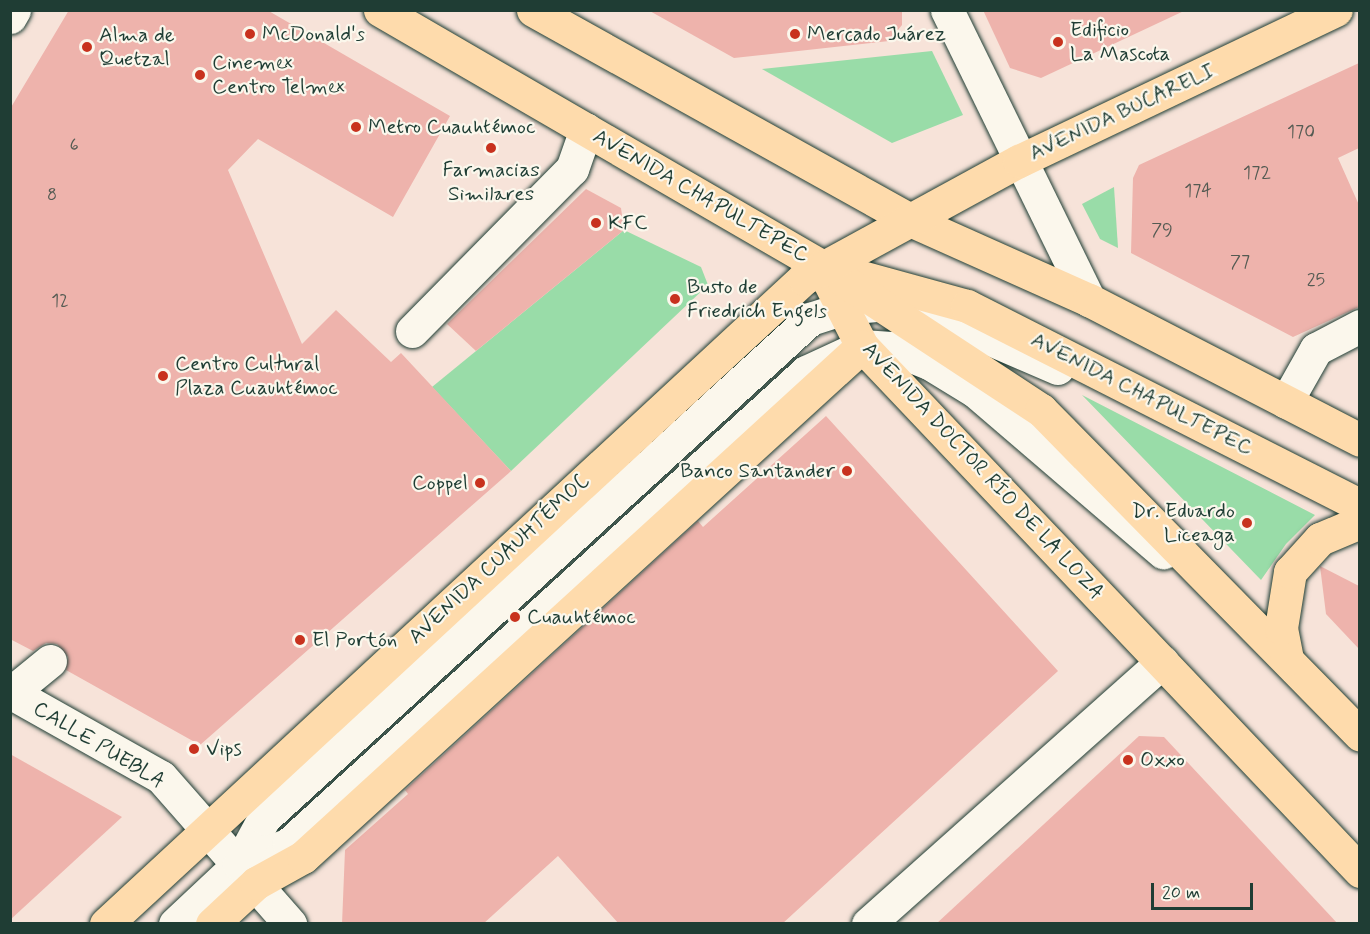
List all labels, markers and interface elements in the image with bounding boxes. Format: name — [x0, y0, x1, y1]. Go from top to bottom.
place label: Edificio La Mascota — [1070, 17, 1178, 67]
place label: McDonald's — [262, 21, 365, 47]
place label: Mercado Juárez — [807, 21, 948, 47]
place label: Alma de Quetzal — [99, 22, 174, 72]
marker: McDonald's — [243, 27, 257, 41]
marker: Mercado Juárez — [788, 27, 802, 41]
marker: Edificio La Mascota — [1051, 35, 1065, 49]
marker: Alma de Quetzal — [80, 40, 94, 54]
place label: Cinemex Centro Telmex — [212, 50, 345, 100]
street label: AVENIDA BUCARELI — [1026, 58, 1218, 166]
marker: Cinemex Centro Telmex — [193, 68, 207, 82]
place label: Metro Cuauhtémoc — [368, 114, 536, 140]
marker: Metro Cuauhtémoc — [349, 120, 363, 134]
house number: 170 — [1287, 121, 1315, 143]
street label: AVENIDA CHAPULTEPEC — [589, 124, 813, 268]
house number: 6 — [69, 134, 79, 156]
marker: Farmacias Similares — [484, 141, 498, 155]
place label: Farmacias Similares — [442, 157, 540, 207]
house number: 172 — [1243, 162, 1271, 184]
house number: 174 — [1184, 180, 1212, 202]
house number: 8 — [47, 184, 57, 206]
place label: KFC — [608, 210, 648, 236]
marker: KFC — [589, 216, 603, 230]
house number: 79 — [1151, 219, 1173, 241]
house number: 77 — [1230, 251, 1250, 273]
house number: 25 — [1307, 269, 1325, 291]
place label: Busto de Friedrich Engels — [687, 274, 827, 324]
house number: 12 — [51, 290, 69, 312]
marker: Busto de Friedrich Engels — [668, 292, 682, 306]
street label: AVENIDA CHAPULTEPEC — [1028, 327, 1256, 461]
street label: AVENIDA DOCTOR RÍO DE LA LOZA — [857, 337, 1109, 605]
place label: Centro Cultural Plaza Cuauhtémoc — [175, 351, 339, 401]
marker: Centro Cultural Plaza Cuauhtémoc — [156, 369, 170, 383]
place label: Banco Santander — [682, 458, 835, 484]
marker: Banco Santander — [840, 464, 854, 478]
street label: AVENIDA CUAUHTÉMOC — [404, 469, 594, 649]
place label: Coppel — [412, 470, 468, 496]
marker: Coppel — [473, 476, 487, 490]
place label: Dr. Eduardo Liceaga — [1132, 498, 1235, 548]
marker: Dr. Eduardo Liceaga — [1240, 516, 1254, 530]
place label: Cuauhtémoc — [527, 604, 636, 630]
marker: Cuauhtémoc — [508, 610, 522, 624]
place label: El Portón — [312, 627, 392, 653]
marker: El Portón — [293, 633, 307, 647]
street label: CALLE PUEBLA — [27, 695, 171, 795]
place label: Vips — [206, 736, 242, 762]
marker: Vips — [187, 742, 201, 756]
place label: Oxxo — [1140, 747, 1185, 773]
marker: Oxxo — [1121, 753, 1135, 767]
scale bar — [1154, 871, 1256, 909]
text: 20 m — [1162, 881, 1200, 905]

